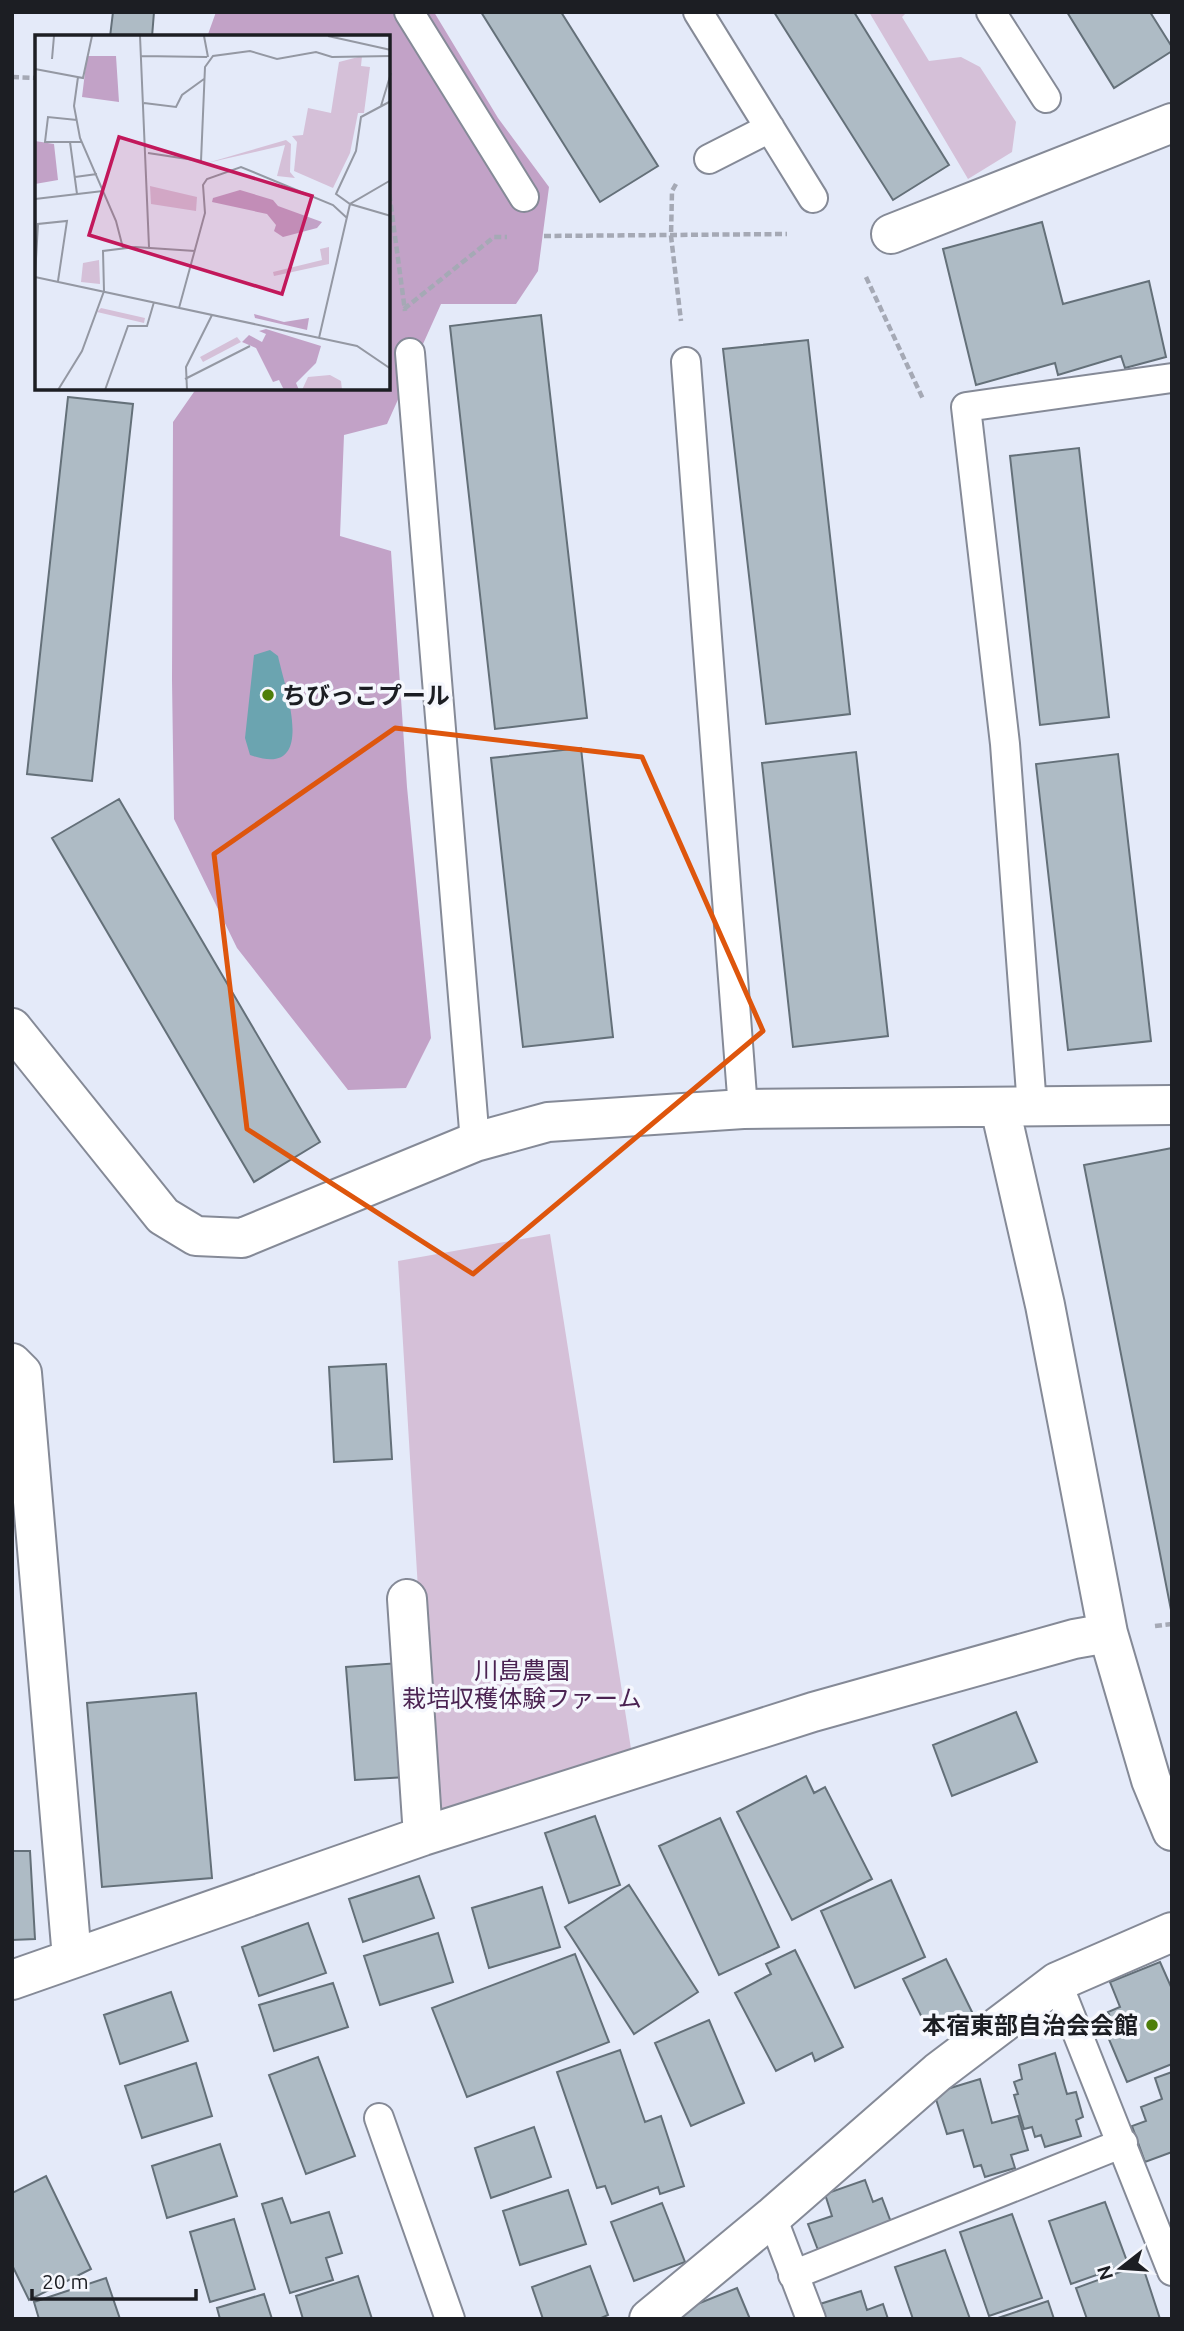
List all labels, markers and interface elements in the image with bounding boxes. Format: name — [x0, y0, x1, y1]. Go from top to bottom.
inset map — [35, 35, 390, 390]
place label: ちびっこプール — [282, 682, 450, 709]
marker: ちびっこプール — [260, 687, 276, 703]
park label: 川島農園 栽培収穫体験ファーム — [402, 1657, 642, 1712]
place label: 本宿東部自治会会館 — [922, 2012, 1138, 2039]
marker: 本宿東部自治会会館 — [1144, 2017, 1160, 2033]
north arrow — [1086, 2233, 1156, 2303]
scale bar — [32, 2258, 196, 2302]
text: N — [1092, 2263, 1117, 2283]
text: 20 m — [42, 2269, 89, 2293]

